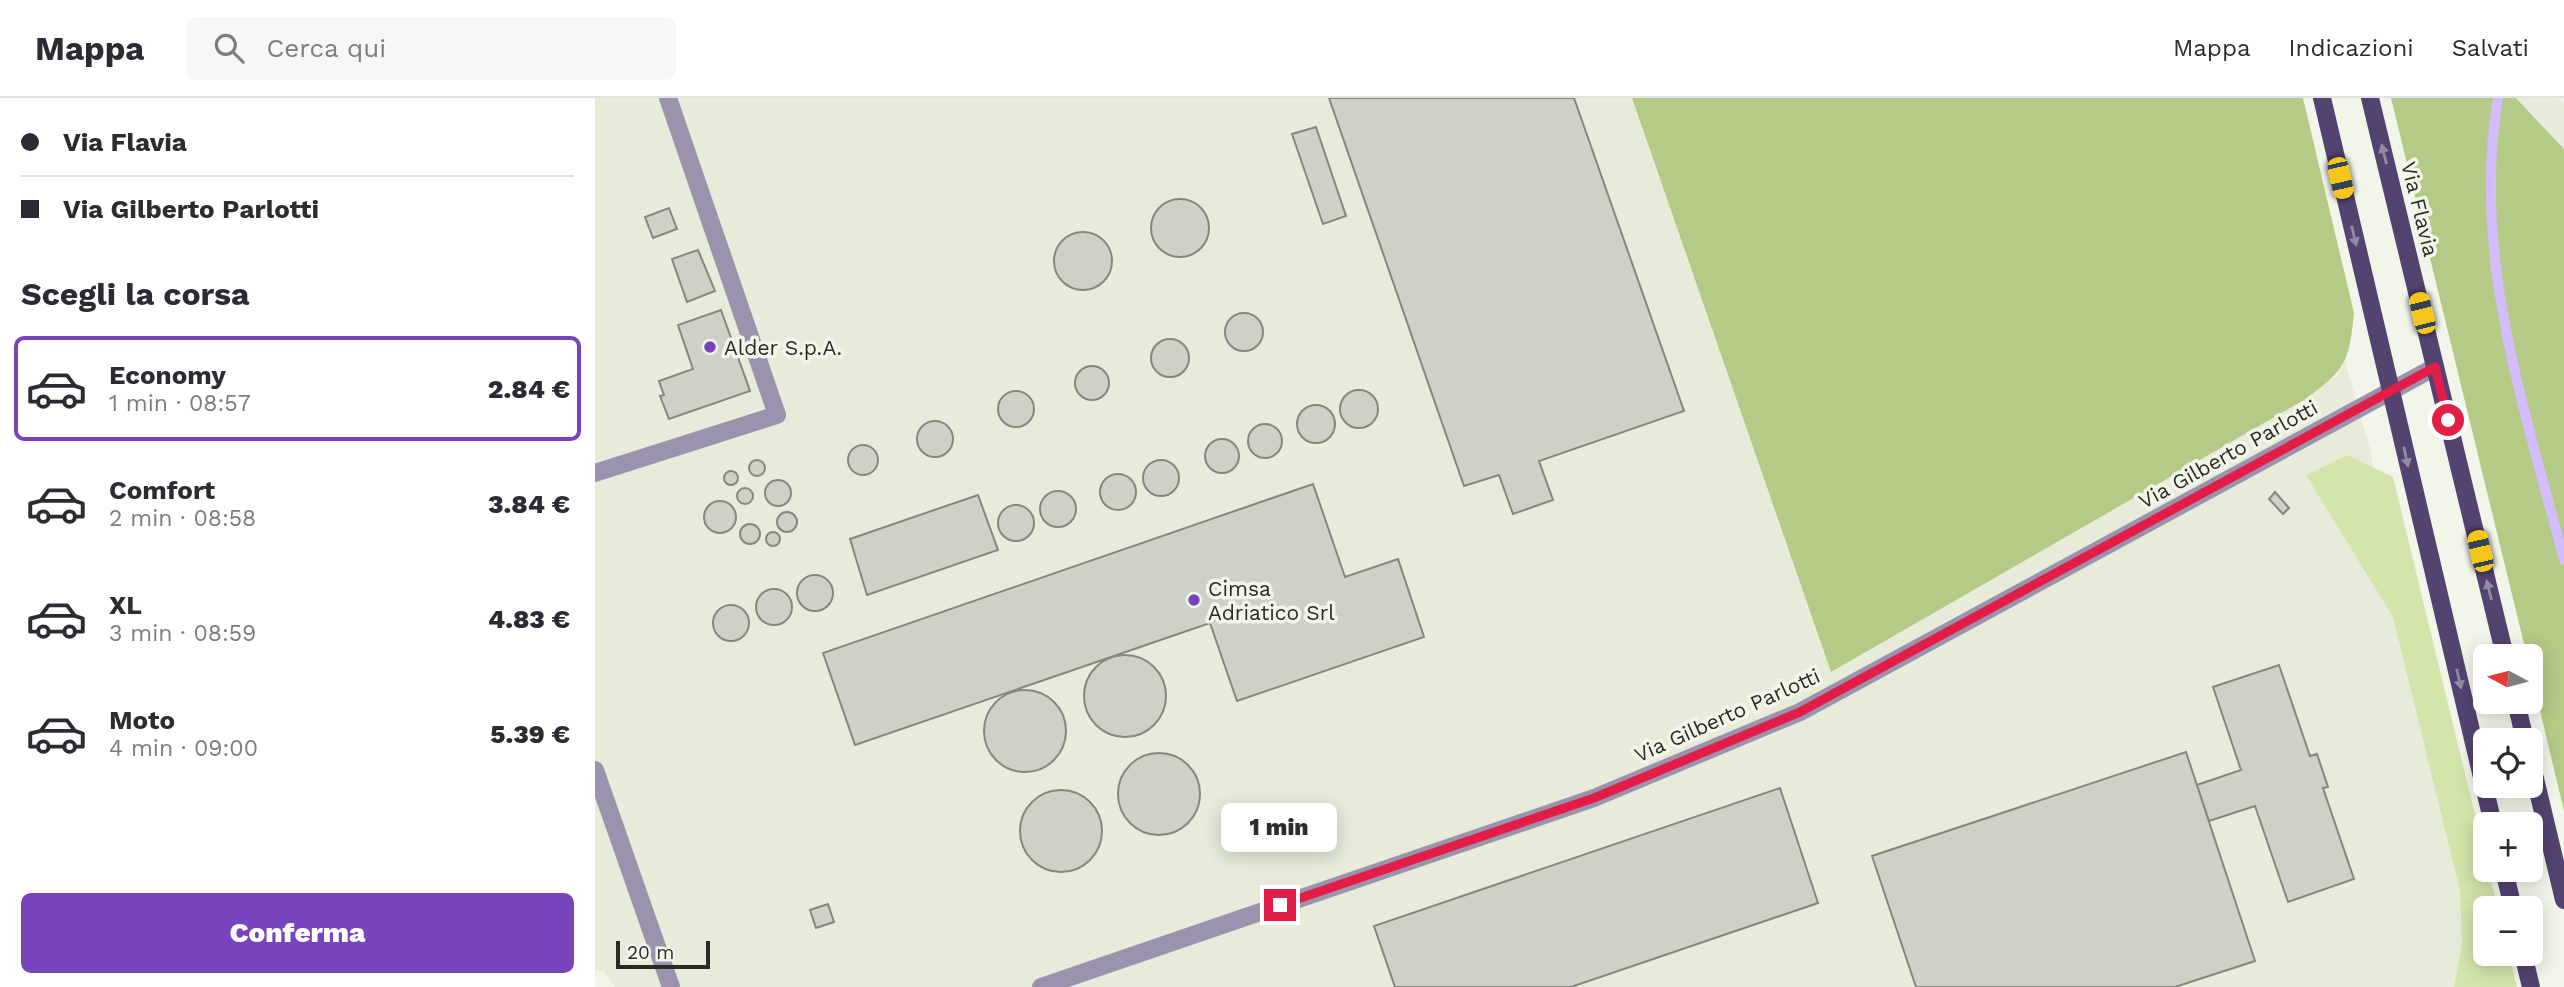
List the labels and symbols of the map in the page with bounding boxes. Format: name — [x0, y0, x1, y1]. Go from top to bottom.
one-way arrow — [2378, 143, 2389, 165]
car — [2326, 155, 2355, 201]
street label: Via Flavia — [2396, 159, 2444, 259]
one-way arrow — [2349, 225, 2360, 247]
car — [2407, 290, 2438, 336]
place label: Alder S.p.A. — [724, 335, 842, 360]
marker: Alder S.p.A. — [702, 339, 718, 355]
street label: Via Gilberto Parlotti — [2134, 394, 2322, 514]
route start — [2432, 404, 2464, 436]
one-way arrow — [2401, 446, 2412, 468]
car — [2466, 528, 2495, 574]
place label: Cimsa Adriatico Srl — [1208, 576, 1335, 625]
one-way arrow — [2483, 579, 2494, 601]
marker: Cimsa Adriatico Srl — [1186, 592, 1202, 608]
north arrow — [2473, 644, 2543, 714]
street label: Via Gilberto Parlotti — [1630, 663, 1824, 767]
one-way arrow — [2453, 668, 2464, 690]
callout: 1 min — [1222, 804, 1338, 852]
route end — [1264, 889, 1296, 921]
scale bar — [616, 938, 711, 970]

